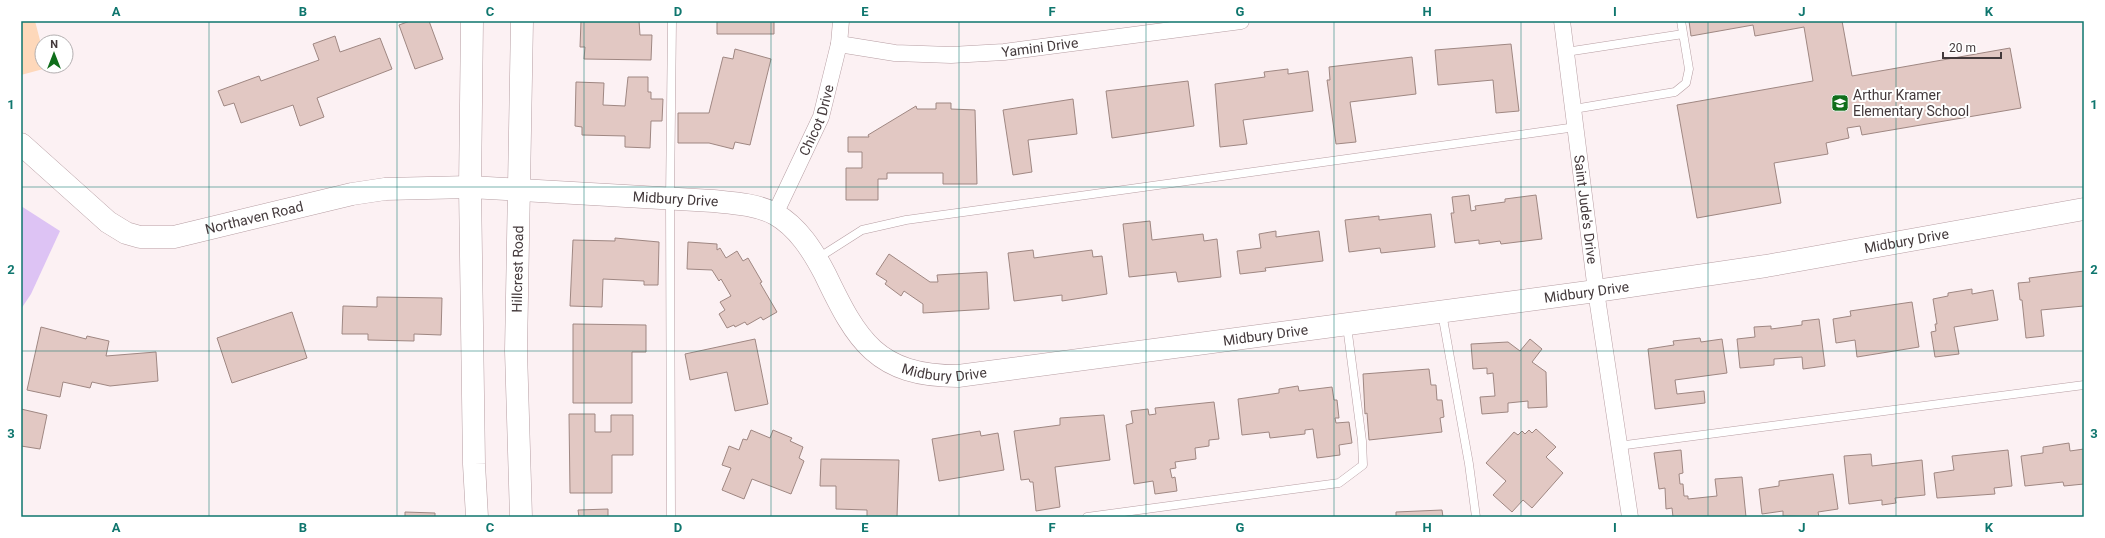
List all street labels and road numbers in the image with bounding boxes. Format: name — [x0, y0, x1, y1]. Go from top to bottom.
street label: Yamini Drive — [1000, 34, 1079, 60]
street label: Chicot Drive — [796, 83, 837, 158]
street label: Saint Jude's Drive — [1571, 154, 1601, 265]
street label: Midbury Drive — [632, 188, 719, 209]
street label: Northaven Road — [204, 198, 305, 237]
street label: Hillcrest Road — [509, 225, 526, 313]
street label: Midbury Drive — [1863, 225, 1950, 256]
street label: Midbury Drive — [1543, 278, 1630, 306]
street label: Midbury Drive — [1222, 321, 1309, 349]
street label: Midbury Drive — [900, 360, 988, 384]

